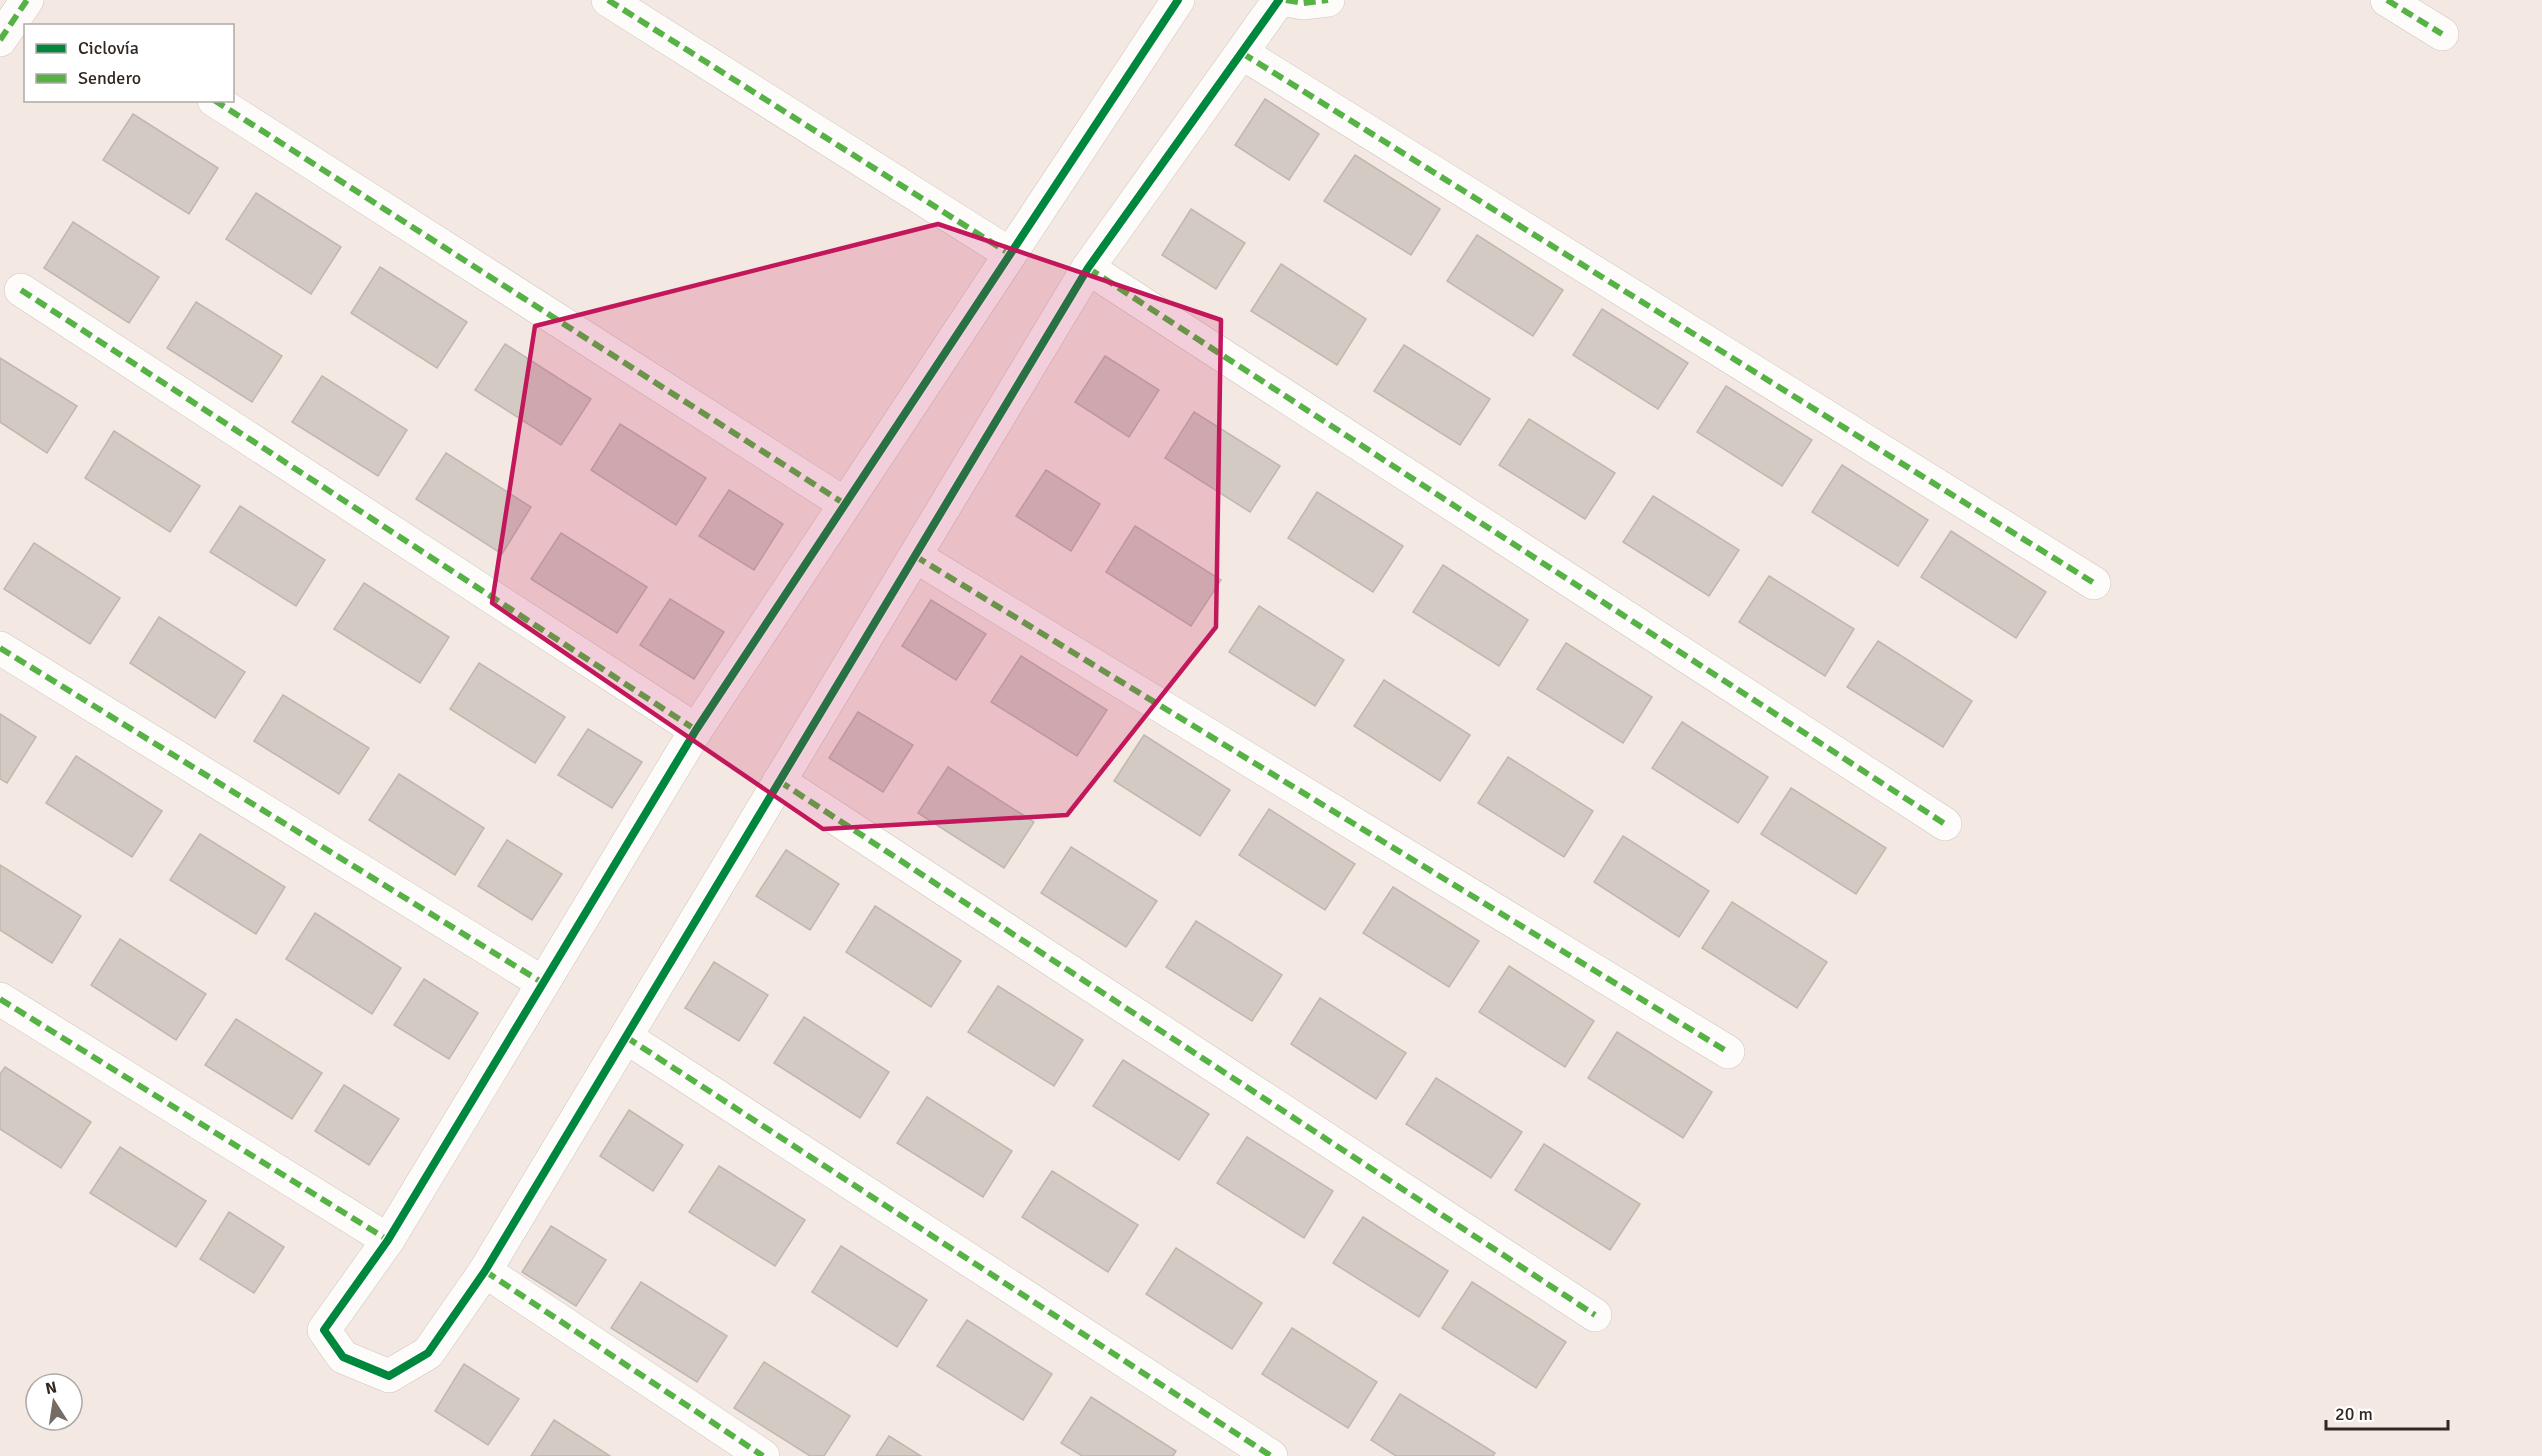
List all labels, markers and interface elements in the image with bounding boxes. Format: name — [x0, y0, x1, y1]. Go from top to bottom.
legend — [24, 24, 234, 102]
text: Ciclovía — [78, 37, 139, 59]
text: Sendero — [78, 67, 141, 89]
north arrow — [24, 1372, 84, 1432]
text: N — [44, 1377, 59, 1399]
scale bar — [2326, 1393, 2448, 1431]
text: 20 m — [2335, 1403, 2373, 1425]

